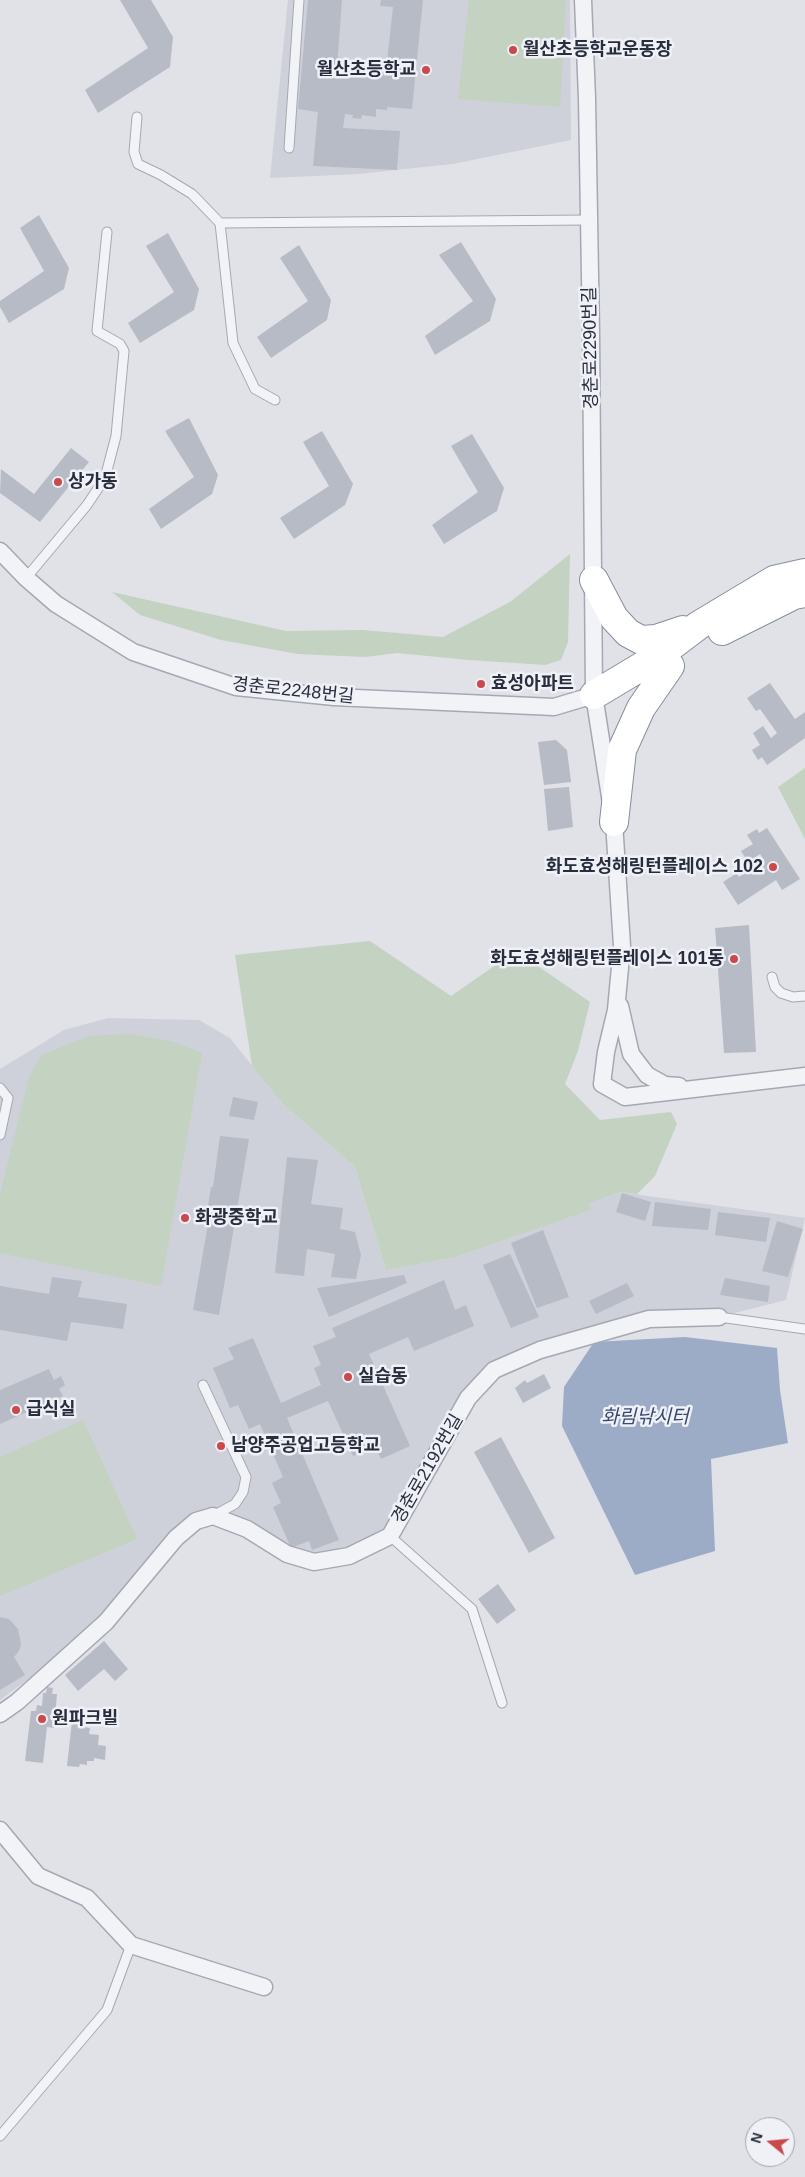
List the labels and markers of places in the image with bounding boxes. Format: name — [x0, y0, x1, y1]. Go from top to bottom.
place label: 월산초등학교운동장 — [523, 39, 672, 61]
marker: 월산초등학교운동장 — [507, 44, 519, 56]
place label: 월산초등학교 — [317, 59, 416, 81]
marker: 월산초등학교 — [420, 64, 432, 76]
place label: 상가동 — [68, 471, 118, 493]
marker: 상가동 — [52, 476, 64, 488]
place label: 효성아파트 — [491, 673, 574, 695]
marker: 효성아파트 — [475, 678, 487, 690]
place label: 화도효성해링턴플레이스 102 — [546, 856, 763, 878]
marker: 화도효성해링턴플레이스 102 — [767, 861, 779, 873]
place label: 화도효성해링턴플레이스 101동 — [490, 948, 724, 970]
marker: 화도효성해링턴플레이스 101동 — [728, 953, 740, 965]
place label: 화광중학교 — [195, 1207, 278, 1229]
marker: 화광중학교 — [179, 1212, 191, 1224]
place label: 실습동 — [358, 1366, 408, 1388]
marker: 실습동 — [342, 1371, 354, 1383]
place label: 급식실 — [26, 1399, 76, 1421]
marker: 급식실 — [10, 1404, 22, 1416]
place label: 남양주공업고등학교 — [231, 1435, 380, 1457]
marker: 남양주공업고등학교 — [215, 1440, 227, 1452]
place label: 원파크빌 — [52, 1708, 118, 1730]
marker: 원파크빌 — [36, 1713, 48, 1725]

